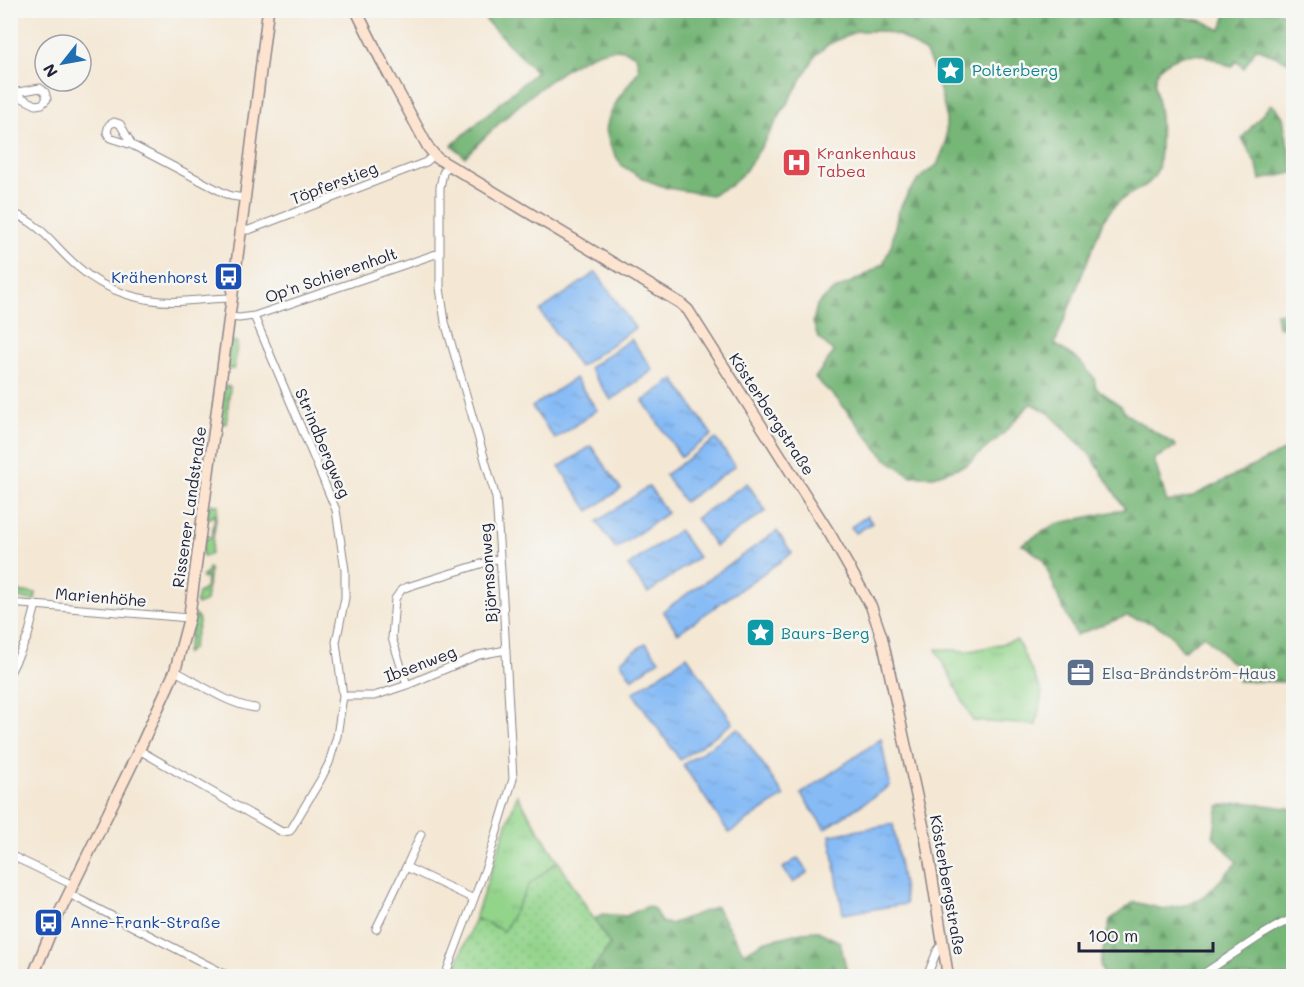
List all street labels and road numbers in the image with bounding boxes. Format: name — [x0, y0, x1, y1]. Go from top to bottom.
street label: Töpferstieg — [287, 156, 380, 209]
street label: Op'n Schierenholt — [262, 242, 400, 307]
street label: Kösterbergstraße — [725, 348, 820, 479]
street label: Strindbergweg — [291, 385, 356, 501]
street label: Rissener Landstraße — [167, 425, 210, 589]
street label: Björnsonweg — [474, 523, 501, 623]
street label: Marienhöhe — [54, 582, 148, 611]
street label: Ibsenweg — [381, 640, 459, 687]
street label: Kösterbergstraße — [926, 813, 971, 957]

